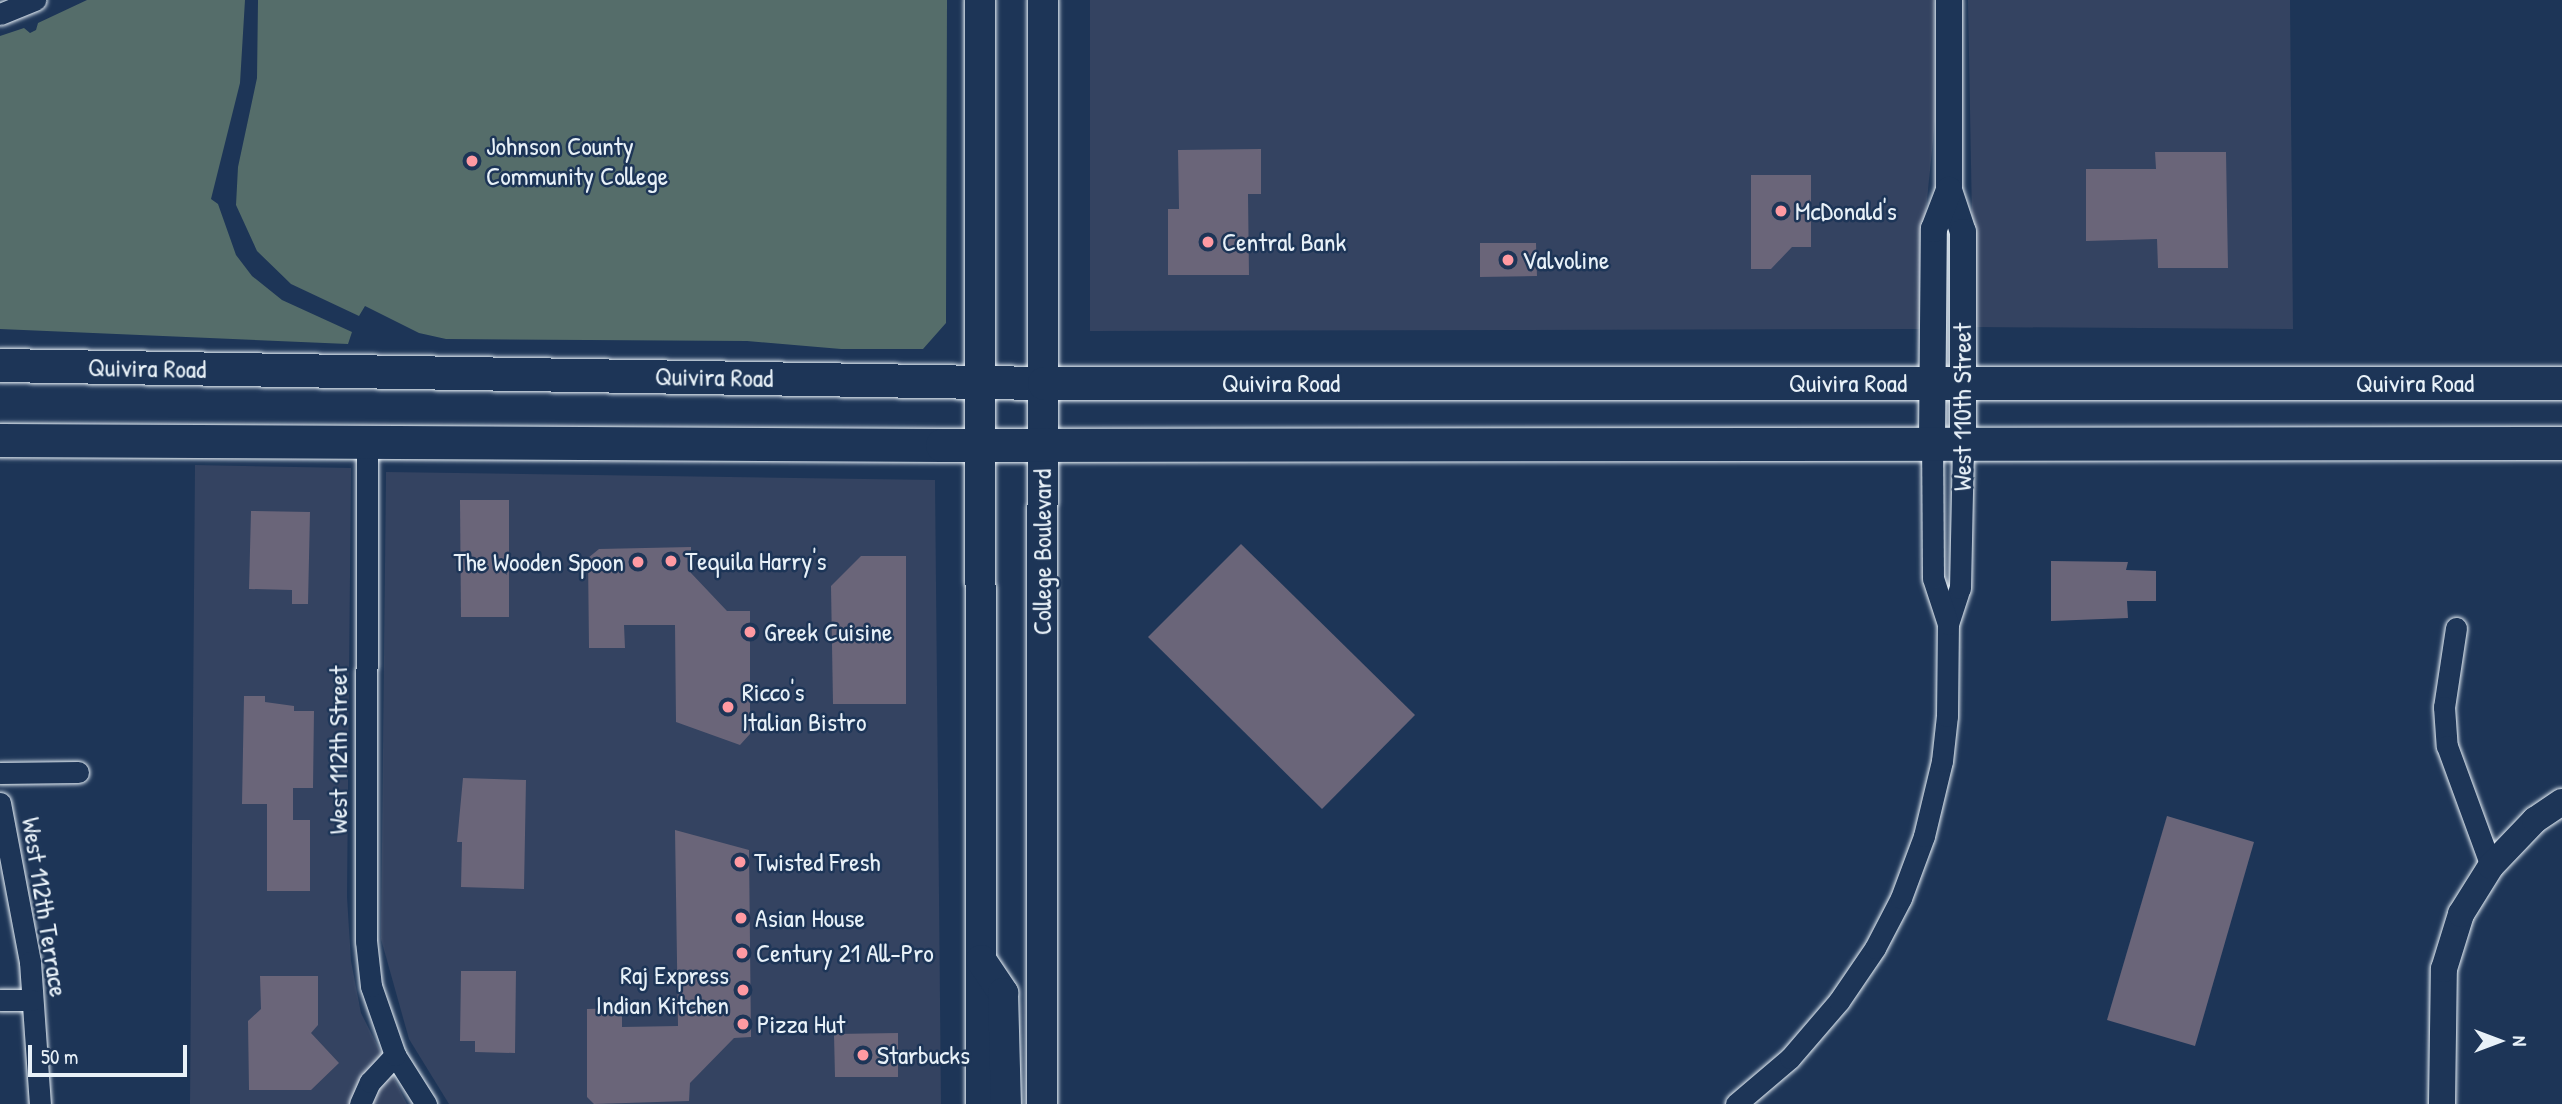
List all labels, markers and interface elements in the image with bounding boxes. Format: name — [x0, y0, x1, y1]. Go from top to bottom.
place label: Johnson County Community College — [486, 130, 668, 192]
marker: Johnson County Community College — [464, 153, 480, 169]
place label: McDonald's — [1795, 195, 1897, 227]
marker: McDonald's — [1773, 203, 1789, 219]
place label: Central Bank — [1222, 226, 1346, 258]
marker: Central Bank — [1200, 234, 1216, 250]
place label: Valvoline — [1522, 244, 1609, 276]
marker: Valvoline — [1500, 252, 1516, 268]
street label: West 110th Street — [1946, 323, 1978, 491]
street label: Quivira Road — [88, 351, 206, 385]
street label: Quivira Road — [655, 360, 773, 394]
street label: Quivira Road — [1222, 367, 1340, 399]
street label: Quivira Road — [1789, 367, 1907, 399]
street label: Quivira Road — [2356, 367, 2474, 399]
street label: College Boulevard — [1026, 469, 1058, 635]
place label: Tequila Harry's — [685, 545, 827, 577]
place label: The Wooden Spoon — [454, 546, 624, 578]
marker: Tequila Harry's — [663, 553, 679, 569]
marker: The Wooden Spoon — [630, 554, 646, 570]
place label: Greek Cuisine — [764, 616, 892, 648]
marker: Greek Cuisine — [742, 624, 758, 640]
street label: West 112th Street — [322, 666, 354, 834]
place label: Ricco's Italian Bistro — [742, 676, 866, 738]
marker: Ricco's Italian Bistro — [720, 699, 736, 715]
street label: West 112th Terrace — [15, 815, 75, 999]
place label: Twisted Fresh — [754, 846, 880, 878]
marker: Twisted Fresh — [732, 854, 748, 870]
place label: Asian House — [755, 902, 865, 934]
marker: Asian House — [733, 910, 749, 926]
place label: Century 21 All-Pro — [756, 937, 934, 969]
marker: Century 21 All-Pro — [734, 945, 750, 961]
place label: Raj Express Indian Kitchen — [596, 959, 729, 1020]
marker: Raj Express Indian Kitchen — [735, 982, 751, 998]
north arrow — [2464, 1006, 2534, 1076]
place label: Pizza Hut — [757, 1008, 845, 1040]
marker: Pizza Hut — [735, 1016, 751, 1032]
scale bar — [32, 1030, 191, 1074]
text: N — [2507, 1036, 2533, 1046]
place label: Starbucks — [877, 1039, 970, 1071]
text: 50 m — [41, 1042, 78, 1071]
marker: Starbucks — [855, 1047, 871, 1063]

